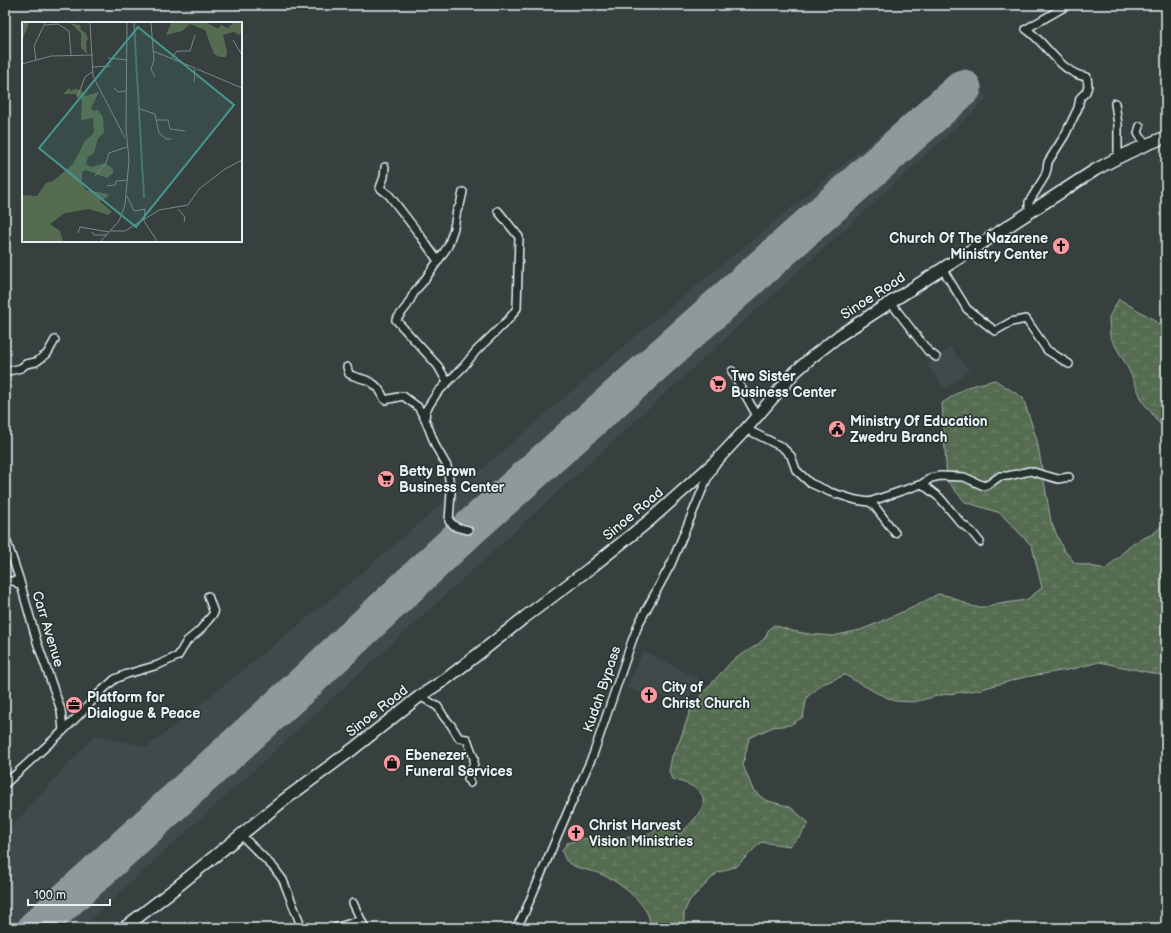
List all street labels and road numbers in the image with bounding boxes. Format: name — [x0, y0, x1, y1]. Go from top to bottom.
street label: Sinoe Road — [838, 269, 908, 323]
street label: Sinoe Road — [599, 484, 667, 544]
street label: Carr Avenue — [28, 589, 68, 669]
street label: Kudah Bypass — [579, 644, 625, 734]
street label: Sinoe Road — [343, 682, 411, 740]

